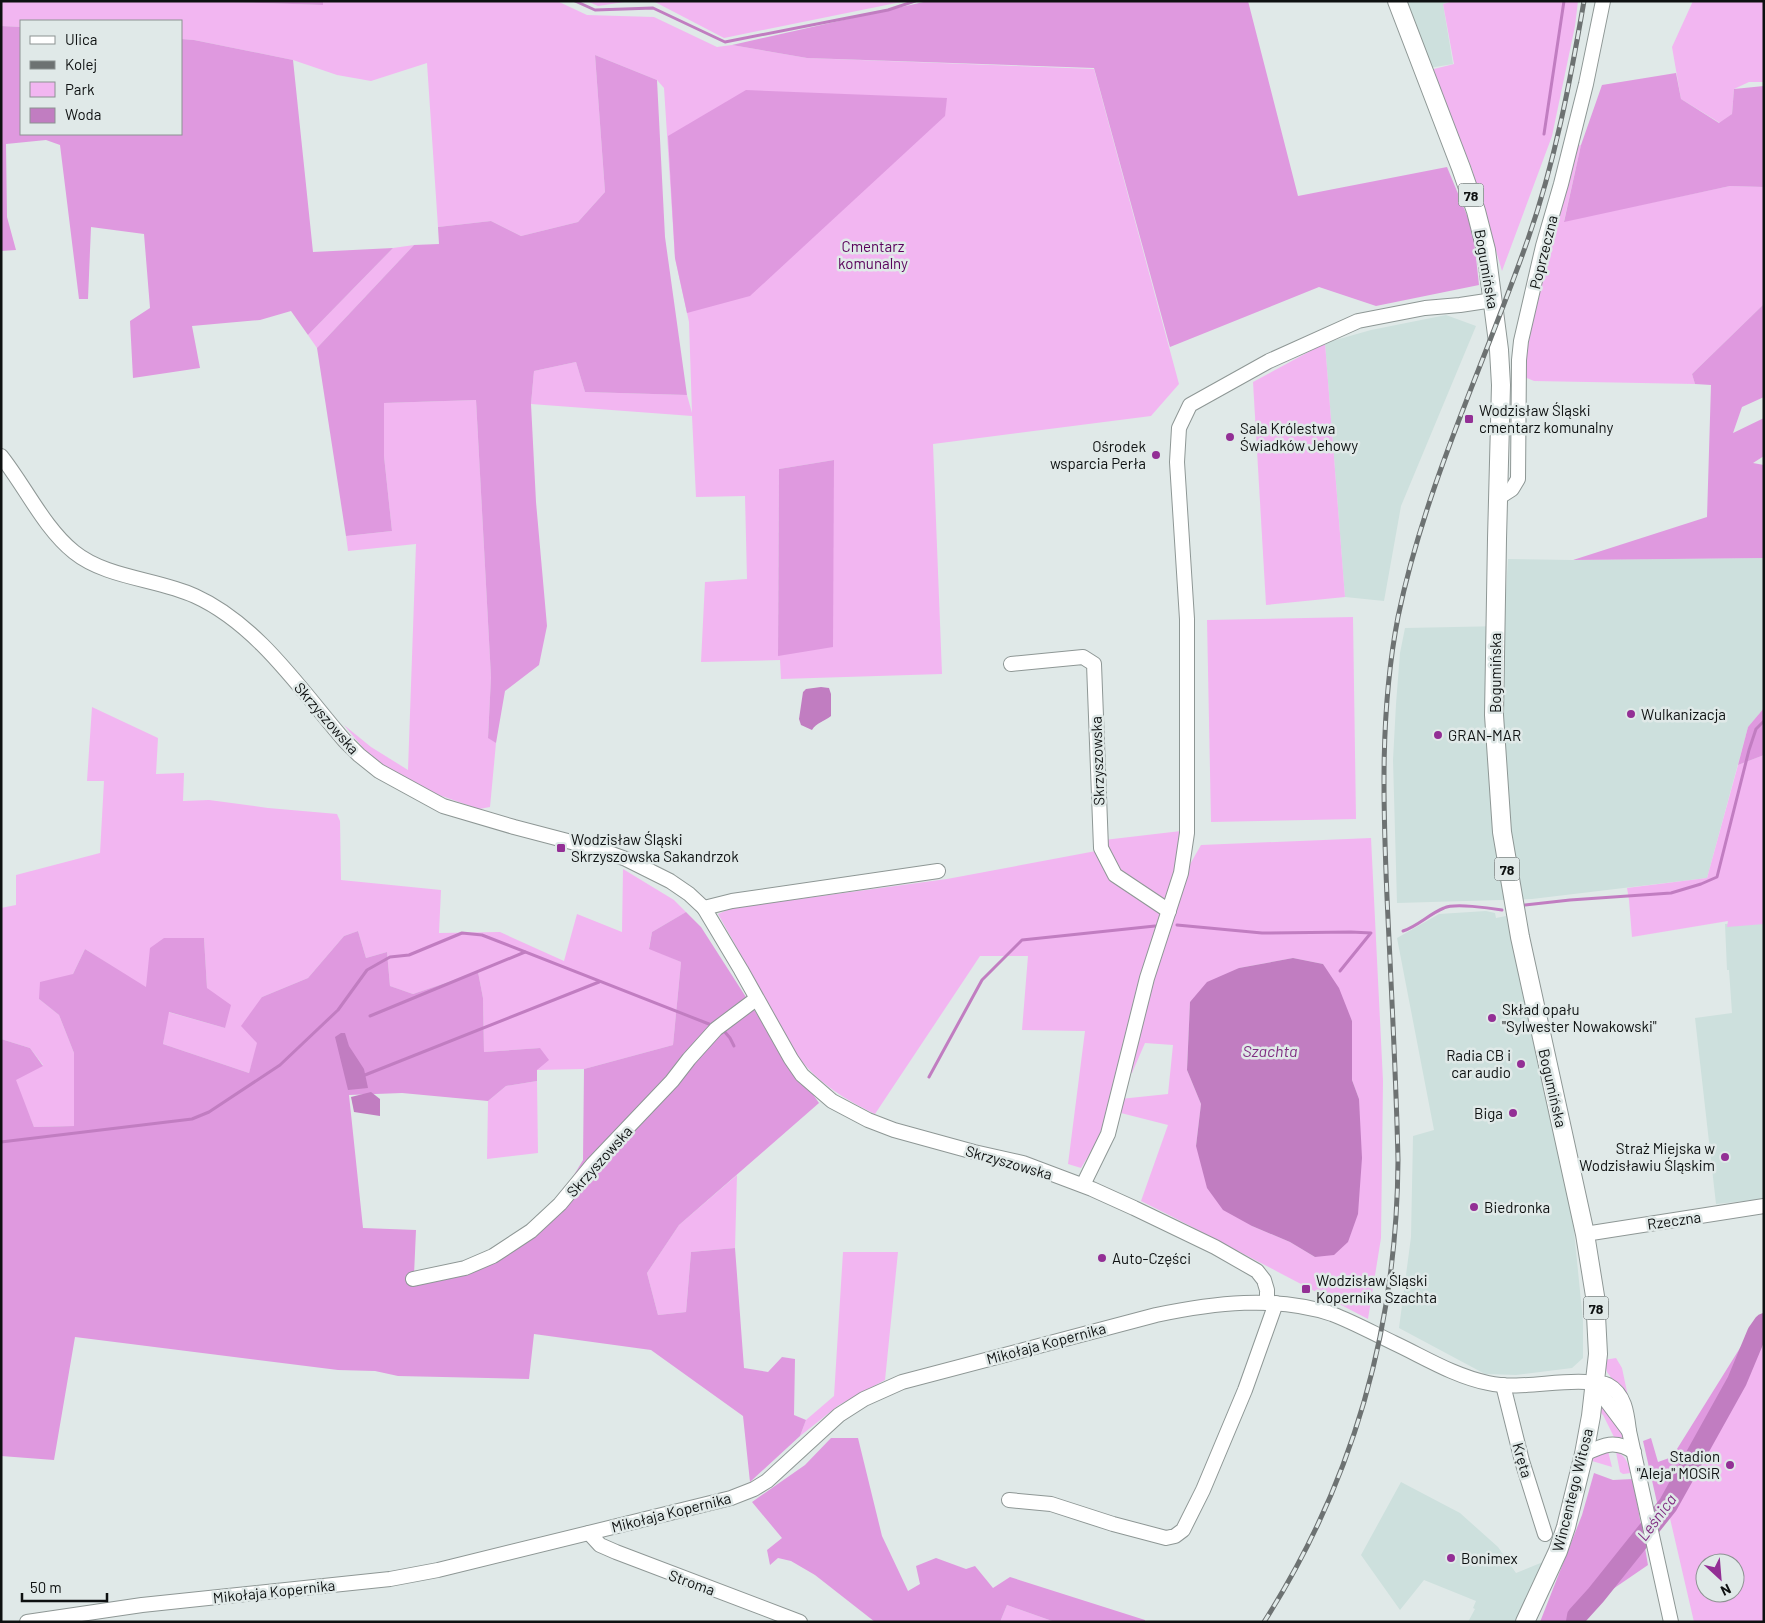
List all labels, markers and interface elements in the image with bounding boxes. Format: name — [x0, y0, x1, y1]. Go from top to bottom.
legend — [20, 20, 182, 135]
text: Ulica — [65, 30, 97, 48]
text: Kolej — [65, 55, 97, 73]
text: Park — [65, 80, 95, 98]
text: Woda — [65, 105, 101, 123]
road number: 78 — [1458, 184, 1484, 206]
street label: Poprzeczna — [1525, 213, 1561, 291]
street label: Bogumińska — [1471, 228, 1503, 310]
park label: Cmentarz komunalny — [838, 237, 908, 272]
place label: Wodzisław Śląski cmentarz komunalny — [1479, 401, 1613, 436]
marker: Wodzisław Śląski cmentarz komunalny — [1463, 413, 1475, 425]
place label: Sala Królestwa Świadków Jehowy — [1240, 419, 1358, 454]
marker: Sala Królestwa Świadków Jehowy — [1224, 431, 1236, 443]
place label: Ośrodek wsparcia Perła — [1050, 437, 1146, 472]
marker: Ośrodek wsparcia Perła — [1150, 449, 1162, 461]
street label: Bogumińska — [1486, 633, 1504, 713]
street label: Skrzyszowska — [291, 678, 363, 758]
place label: Wulkanizacja — [1641, 705, 1726, 723]
marker: Wulkanizacja — [1625, 708, 1637, 720]
street label: Skrzyszowska — [1086, 716, 1108, 806]
place label: GRAN-MAR — [1448, 726, 1521, 744]
marker: GRAN-MAR — [1432, 729, 1444, 741]
place label: Wodzisław Śląski Skrzyszowska Sakandrzok — [571, 830, 739, 865]
marker: Wodzisław Śląski Skrzyszowska Sakandrzok — [555, 842, 567, 854]
road number: 78 — [1494, 858, 1520, 881]
place label: Skład opału "Sylwester Nowakowski" — [1502, 1000, 1657, 1035]
marker: Skład opału "Sylwester Nowakowski" — [1486, 1012, 1498, 1024]
water label: Szachta — [1243, 1041, 1297, 1060]
place label: Radia CB i car audio — [1446, 1046, 1511, 1081]
street label: Bogumińska — [1535, 1047, 1571, 1129]
marker: Radia CB i car audio — [1515, 1058, 1527, 1070]
place label: Biga — [1474, 1104, 1503, 1122]
marker: Biga — [1507, 1107, 1519, 1119]
street label: Skrzyszowska — [562, 1122, 636, 1200]
place label: Straż Miejska w Wodzisławiu Śląskim — [1579, 1139, 1715, 1174]
street label: Skrzyszowska — [964, 1141, 1054, 1183]
marker: Straż Miejska w Wodzisławiu Śląskim — [1719, 1151, 1731, 1163]
place label: Biedronka — [1484, 1198, 1550, 1216]
marker: Biedronka — [1468, 1201, 1480, 1213]
street label: Rzeczna — [1646, 1207, 1702, 1233]
place label: Auto-Części — [1112, 1249, 1191, 1267]
marker: Auto-Części — [1096, 1252, 1108, 1264]
place label: Wodzisław Śląski Kopernika Szachta — [1316, 1271, 1437, 1306]
marker: Wodzisław Śląski Kopernika Szachta — [1300, 1283, 1312, 1295]
road number: 78 — [1584, 1296, 1608, 1320]
street label: Mikołaja Kopernika — [984, 1318, 1108, 1368]
street label: Wincentego Witosa — [1548, 1426, 1596, 1554]
street label: Kręta — [1509, 1440, 1537, 1480]
place label: Stadion "Aleja" MOSiR — [1637, 1447, 1720, 1482]
marker: Stadion "Aleja" MOSiR — [1724, 1459, 1736, 1471]
street label: Mikołaja Kopernika — [609, 1488, 733, 1536]
water label: Leśnica — [1632, 1490, 1680, 1544]
place label: Bonimex — [1461, 1549, 1518, 1567]
marker: Bonimex — [1445, 1552, 1457, 1564]
north arrow — [1695, 1553, 1745, 1603]
street label: Stroma — [666, 1565, 718, 1599]
scale bar — [22, 1570, 108, 1602]
street label: Mikołaja Kopernika — [212, 1576, 336, 1606]
text: 50 m — [30, 1578, 62, 1596]
text: N — [1718, 1580, 1734, 1600]

